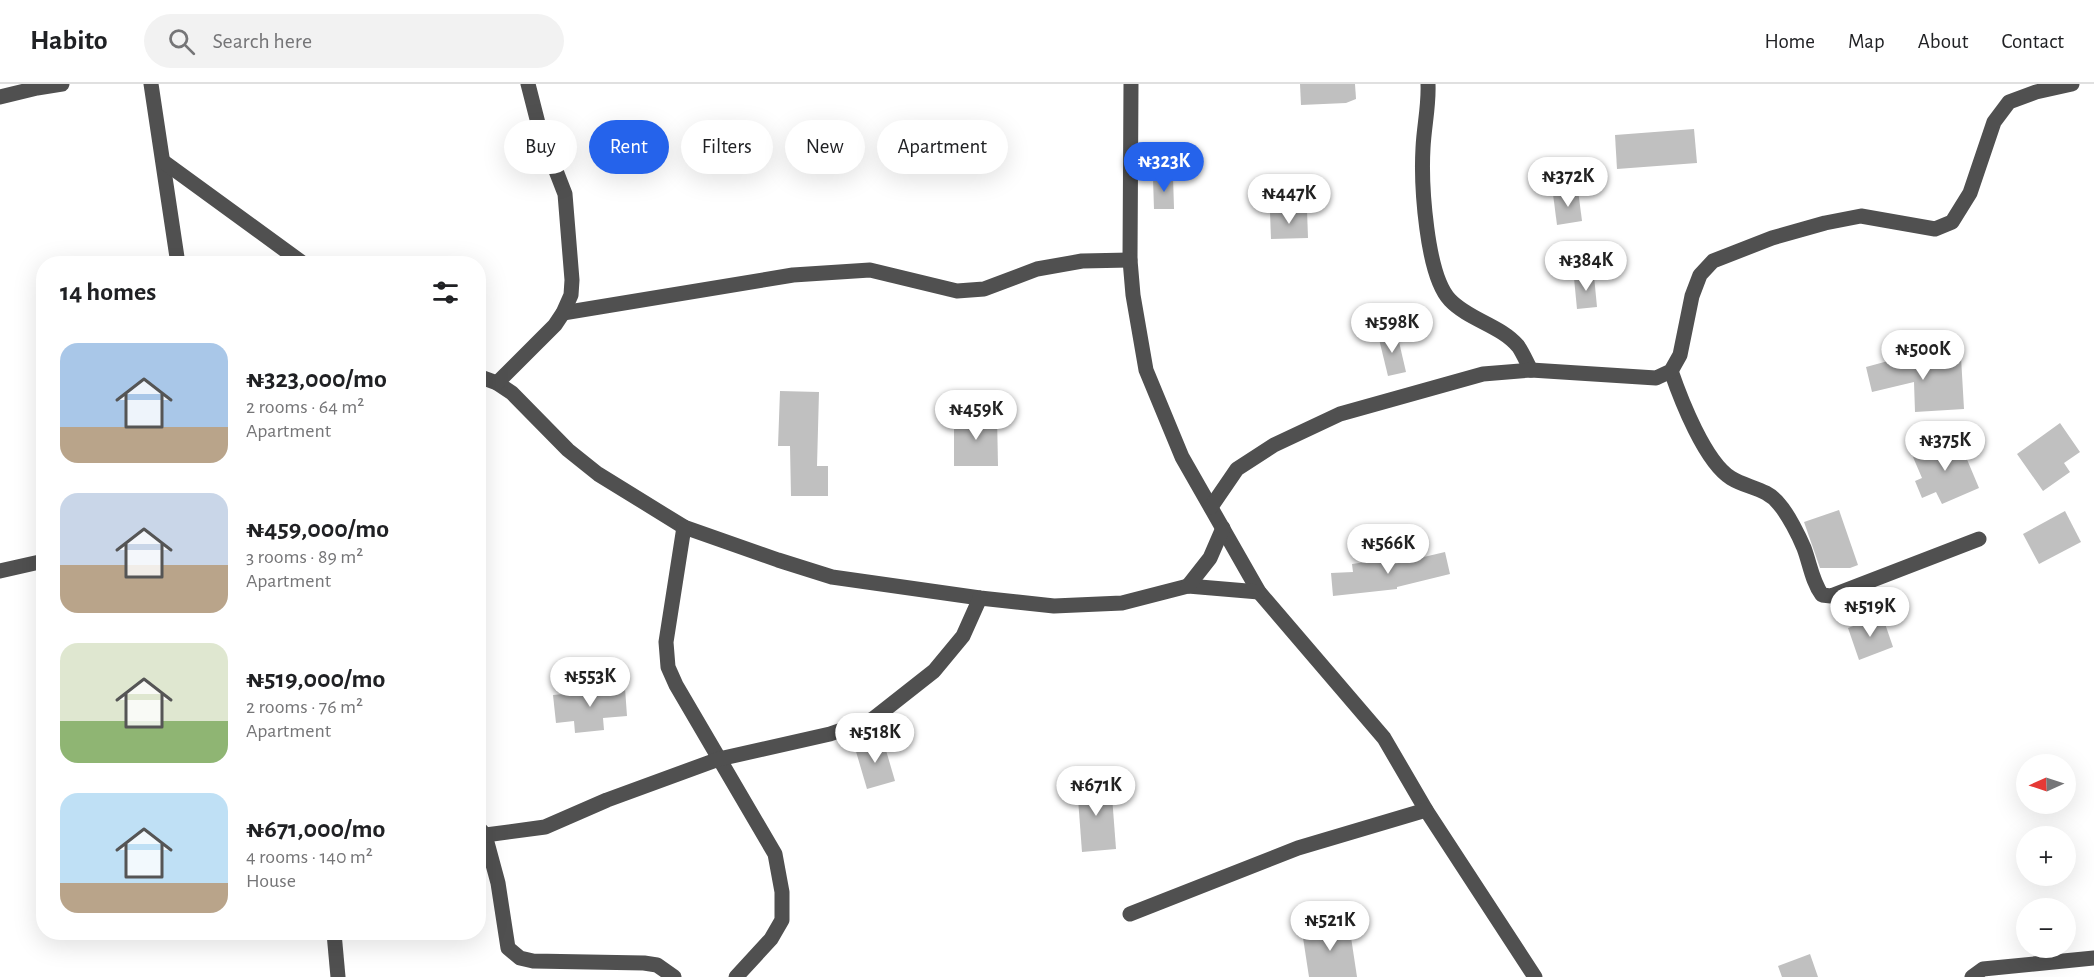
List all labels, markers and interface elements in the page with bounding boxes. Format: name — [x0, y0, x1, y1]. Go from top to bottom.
search box — [144, 14, 564, 68]
icon: search — [165, 25, 198, 58]
text: Habito — [30, 27, 108, 55]
text: Search here — [213, 30, 312, 52]
text: Home — [1764, 31, 1815, 52]
text: Map — [1848, 31, 1885, 52]
text: About — [1918, 31, 1968, 52]
text: Contact — [2001, 31, 2064, 52]
chip: Buy — [504, 120, 577, 174]
chip: Rent — [589, 120, 669, 174]
chip: Filters — [681, 120, 773, 174]
chip: New — [785, 120, 865, 174]
chip: Apartment — [877, 120, 1008, 174]
pin: ₦323K — [1122, 142, 1206, 193]
text: ₦323K — [1138, 151, 1190, 171]
pin: ₦372K — [1526, 157, 1610, 208]
text: ₦372K — [1542, 166, 1594, 186]
pin: ₦447K — [1247, 174, 1331, 225]
text: ₦447K — [1262, 183, 1316, 203]
pin: ₦384K — [1544, 241, 1628, 292]
text: ₦384K — [1559, 250, 1613, 270]
icon: filters — [429, 276, 462, 309]
text: 14 homes — [60, 279, 156, 305]
pin: ₦598K — [1350, 303, 1434, 354]
text: ₦598K — [1365, 312, 1419, 332]
pin: ₦500K — [1881, 330, 1965, 381]
text: ₦500K — [1895, 339, 1951, 359]
text: ₦323,000/mo — [246, 366, 387, 392]
icon: home — [108, 367, 180, 439]
pin: ₦459K — [934, 390, 1018, 441]
text: 2 rooms · 64 m² — [246, 397, 364, 417]
text: ₦459K — [949, 399, 1003, 419]
text: Apartment — [246, 421, 331, 441]
pin: ₦375K — [1903, 421, 1987, 472]
text: ₦375K — [1919, 430, 1971, 450]
text: ₦459,000/mo — [246, 516, 389, 542]
icon: home — [108, 517, 180, 589]
pin: ₦566K — [1346, 524, 1430, 575]
text: ₦566K — [1361, 533, 1415, 553]
text: 3 rooms · 89 m² — [246, 547, 363, 567]
text: Apartment — [246, 571, 331, 591]
pin: ₦519K — [1828, 587, 1912, 638]
text: ₦519K — [1844, 596, 1896, 616]
pin: ₦553K — [548, 657, 632, 708]
text: ₦519,000/mo — [246, 666, 385, 692]
text: ₦553K — [564, 666, 616, 686]
icon: home — [108, 667, 180, 739]
text: 2 rooms · 76 m² — [246, 697, 363, 717]
pin: ₦518K — [833, 713, 917, 764]
text: Apartment — [246, 721, 331, 741]
text: ₦518K — [849, 722, 901, 742]
north arrow — [2016, 754, 2076, 814]
map controls — [2016, 754, 2076, 958]
pin: ₦671K — [1054, 766, 1138, 817]
text: ₦671K — [1070, 775, 1122, 795]
text: ₦671,000/mo — [246, 816, 385, 842]
icon: home — [108, 817, 180, 889]
button: + — [2016, 826, 2076, 886]
text: 4 rooms · 140 m² — [246, 847, 373, 867]
text: House — [246, 871, 296, 891]
button: − — [2016, 898, 2076, 958]
pin: ₦521K — [1288, 901, 1372, 952]
text: ₦521K — [1304, 910, 1356, 930]

